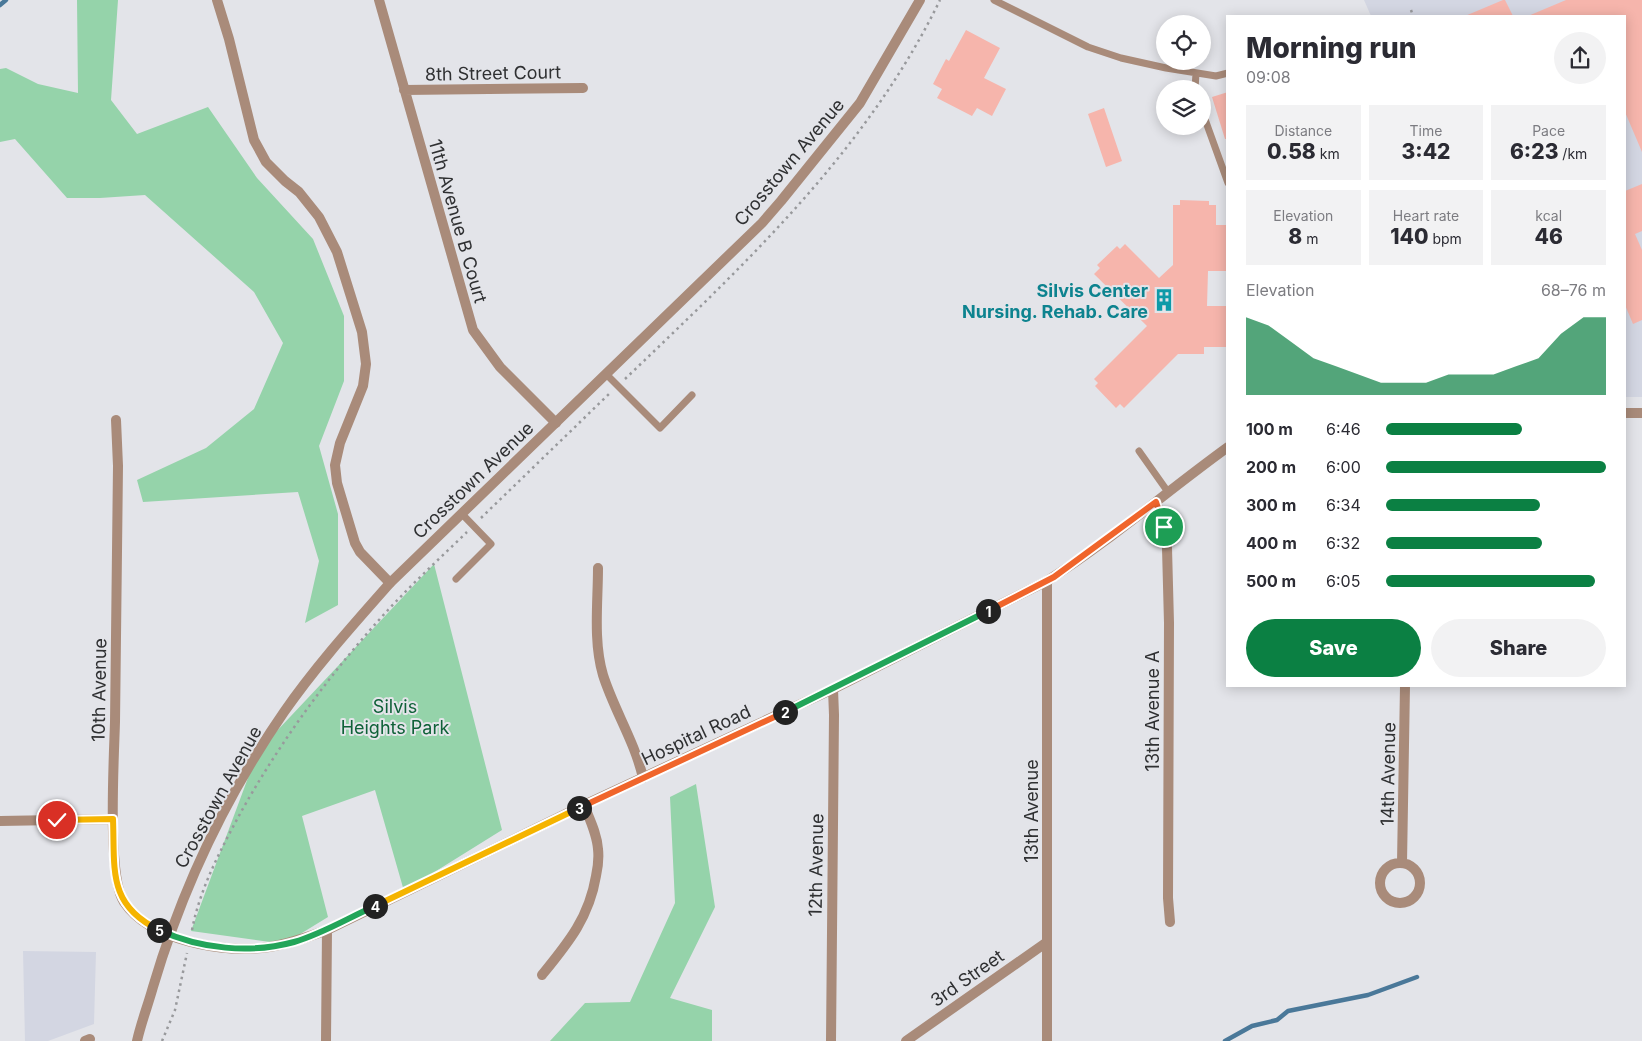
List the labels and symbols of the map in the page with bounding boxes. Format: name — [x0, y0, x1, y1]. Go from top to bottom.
street label: 8th Street Court — [425, 61, 561, 85]
street label: Crosstown Avenue — [730, 94, 848, 230]
street label: 11th Avenue B Court — [425, 137, 491, 305]
place label: Silvis Center Nursing. Rehab. Care — [962, 280, 1148, 322]
building icon: Silvis Center Nursing. Rehab. Care — [1151, 287, 1177, 313]
street label: Crosstown Avenue — [408, 417, 538, 543]
pin — [1143, 506, 1185, 548]
pin: 1 — [976, 598, 1000, 624]
street label: 10th Avenue — [88, 638, 110, 742]
street label: 13th Avenue A — [1142, 651, 1163, 771]
park label: Silvis Heights Park — [341, 696, 449, 738]
pin: 2 — [772, 700, 798, 724]
street label: Hospital Road — [638, 701, 754, 769]
street label: Crosstown Avenue — [170, 722, 266, 872]
street label: 14th Avenue — [1377, 722, 1399, 826]
street label: 13th Avenue — [1021, 759, 1042, 863]
pin: 3 — [566, 796, 592, 820]
pin — [36, 799, 78, 841]
street label: 12th Avenue — [805, 813, 827, 917]
pin: 4 — [362, 894, 388, 918]
pin: 5 — [146, 918, 172, 942]
street label: 3rd Street — [926, 945, 1008, 1011]

